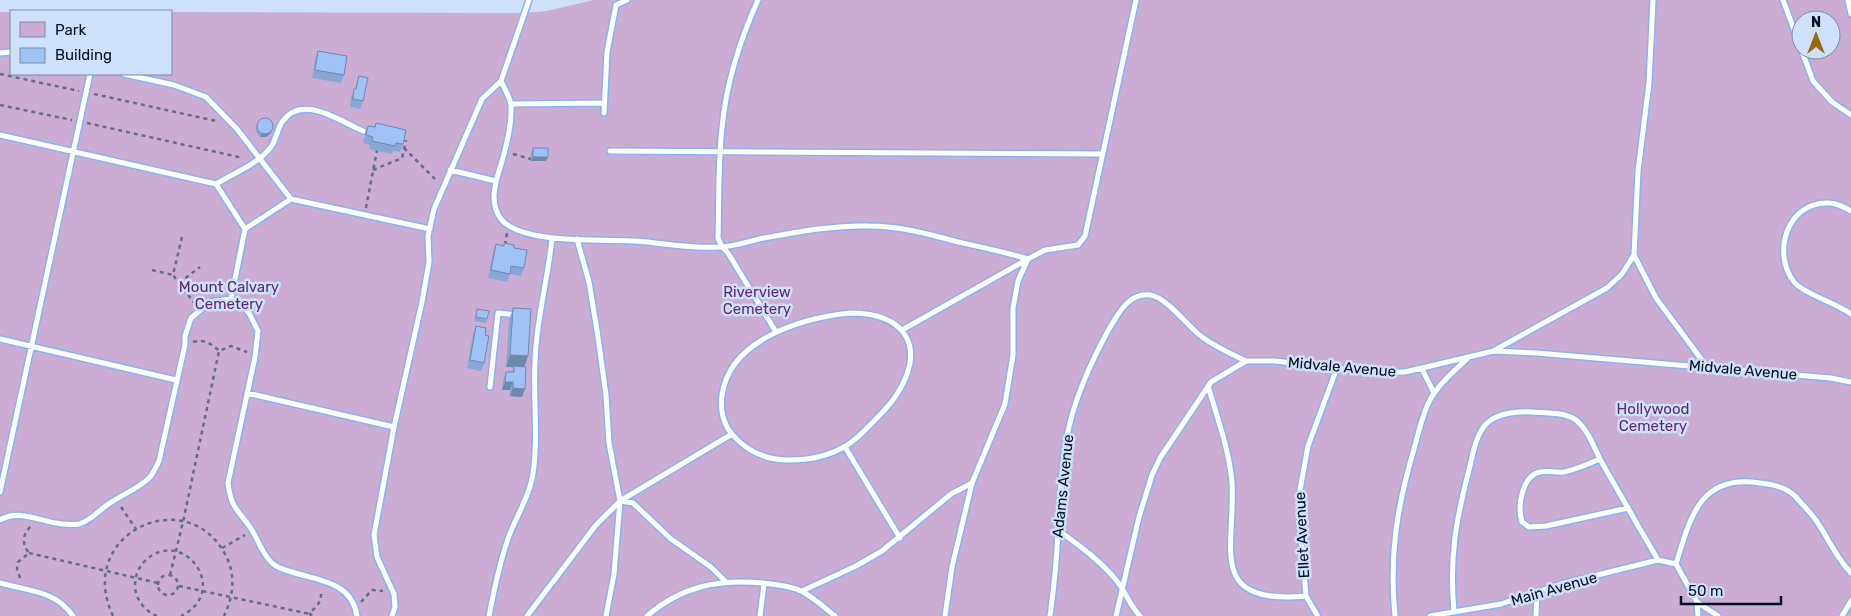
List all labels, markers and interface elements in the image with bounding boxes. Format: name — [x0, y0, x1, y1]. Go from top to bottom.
legend — [10, 10, 172, 75]
north arrow — [1791, 10, 1841, 60]
text: N — [1811, 14, 1821, 31]
text: Park — [55, 21, 86, 39]
text: Building — [55, 46, 112, 64]
park label: Mount Calvary Cemetery — [179, 278, 279, 313]
park label: Riverview Cemetery — [723, 283, 791, 318]
street label: Midvale Avenue — [1287, 353, 1397, 381]
street label: Midvale Avenue — [1688, 356, 1798, 384]
park label: Hollywood Cemetery — [1617, 400, 1689, 435]
street label: Adams Avenue — [1049, 433, 1077, 539]
street label: Ellet Avenue — [1291, 491, 1313, 579]
street label: Main Avenue — [1509, 568, 1599, 610]
scale bar — [1681, 574, 1781, 606]
text: 50 m — [1688, 582, 1723, 600]

